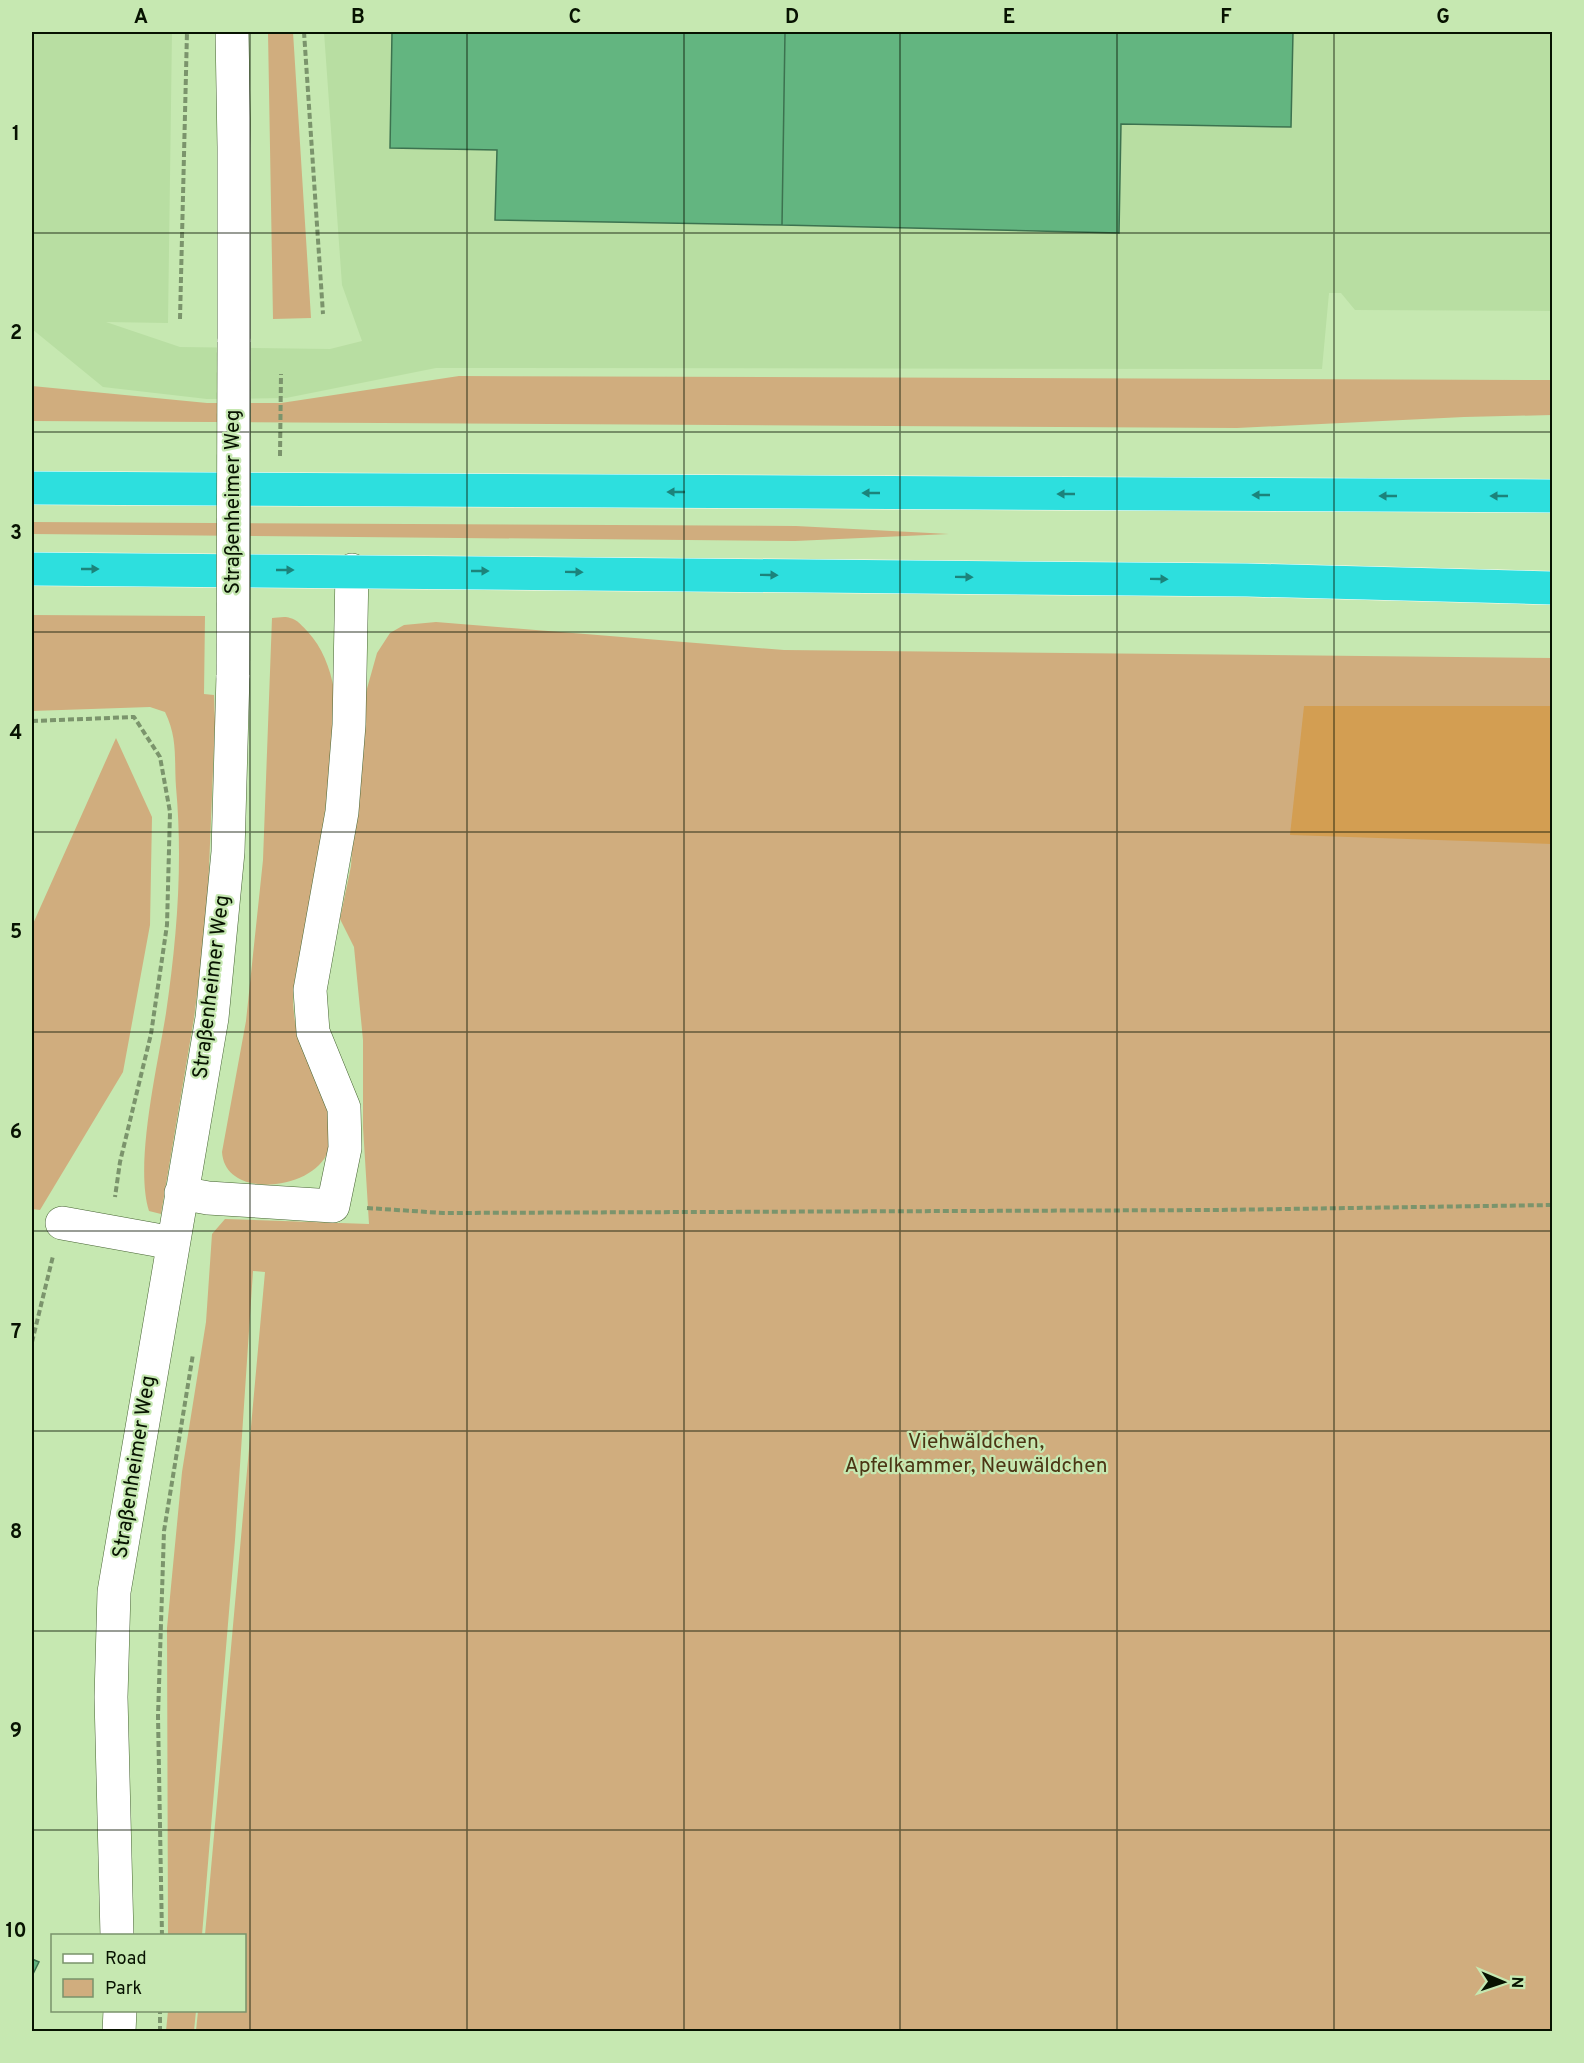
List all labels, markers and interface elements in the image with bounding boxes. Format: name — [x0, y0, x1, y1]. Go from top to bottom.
text: A — [134, 5, 148, 31]
text: B — [351, 5, 365, 31]
text: C — [569, 5, 581, 31]
text: D — [785, 5, 799, 31]
text: E — [1003, 5, 1015, 31]
text: F — [1220, 5, 1232, 31]
text: G — [1436, 5, 1450, 31]
text: 1 — [12, 122, 20, 148]
text: 2 — [10, 321, 22, 347]
street label: Straßenheimer Weg — [220, 410, 247, 594]
one-way arrow — [667, 487, 686, 497]
one-way arrow — [862, 488, 881, 498]
one-way arrow — [1057, 489, 1076, 499]
one-way arrow — [1252, 490, 1271, 500]
one-way arrow — [1378, 491, 1397, 501]
one-way arrow — [1490, 491, 1509, 501]
text: 3 — [10, 521, 22, 547]
one-way arrow — [80, 565, 99, 574]
one-way arrow — [275, 565, 294, 575]
one-way arrow — [470, 566, 489, 576]
one-way arrow — [565, 567, 584, 577]
one-way arrow — [760, 570, 779, 579]
one-way arrow — [955, 572, 974, 582]
one-way arrow — [1149, 574, 1168, 584]
text: 4 — [10, 721, 22, 747]
street label: Straßenheimer Weg — [187, 894, 237, 1080]
text: 5 — [10, 920, 22, 946]
text: 6 — [10, 1120, 22, 1146]
text: 7 — [11, 1320, 21, 1346]
street label: Straßenheimer Weg — [107, 1374, 163, 1560]
park label: Viehwäldchen, Apfelkammer, Neuwäldchen — [844, 1429, 1108, 1480]
text: 8 — [10, 1520, 22, 1546]
text: 9 — [10, 1719, 22, 1745]
text: 10 — [5, 1919, 27, 1945]
legend — [51, 1934, 246, 2012]
text: Road — [105, 1948, 147, 1971]
north arrow — [1473, 1952, 1533, 2012]
text: N — [1506, 1976, 1526, 1989]
text: Park — [105, 1978, 142, 2001]

